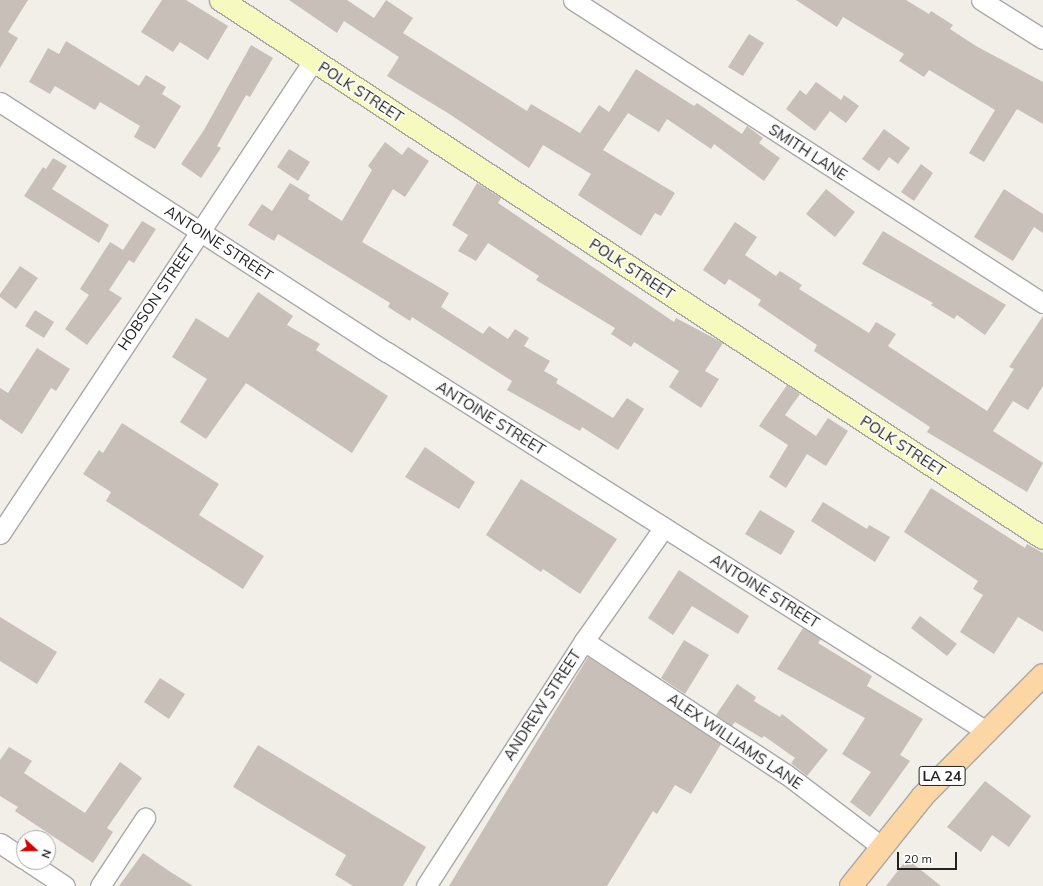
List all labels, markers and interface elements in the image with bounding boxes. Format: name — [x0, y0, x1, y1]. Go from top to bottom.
street label: POLK STREET — [315, 58, 407, 126]
street label: SMITH LANE — [766, 120, 850, 184]
street label: ANTOINE STREET — [162, 201, 276, 285]
street label: POLK STREET — [586, 235, 678, 303]
street label: HOBSON STREET — [114, 240, 198, 354]
street label: ANTOINE STREET — [433, 377, 549, 459]
street label: POLK STREET — [857, 412, 949, 480]
street label: ANTOINE STREET — [707, 550, 823, 632]
street label: ANDREW STREET — [500, 646, 584, 764]
street label: ALEX WILLIAMS LANE — [664, 689, 806, 793]
road number: LA 24 — [918, 764, 966, 788]
north arrow — [16, 830, 56, 870]
scale bar — [899, 844, 959, 870]
text: N — [38, 848, 54, 860]
text: 20 m — [904, 851, 932, 866]

